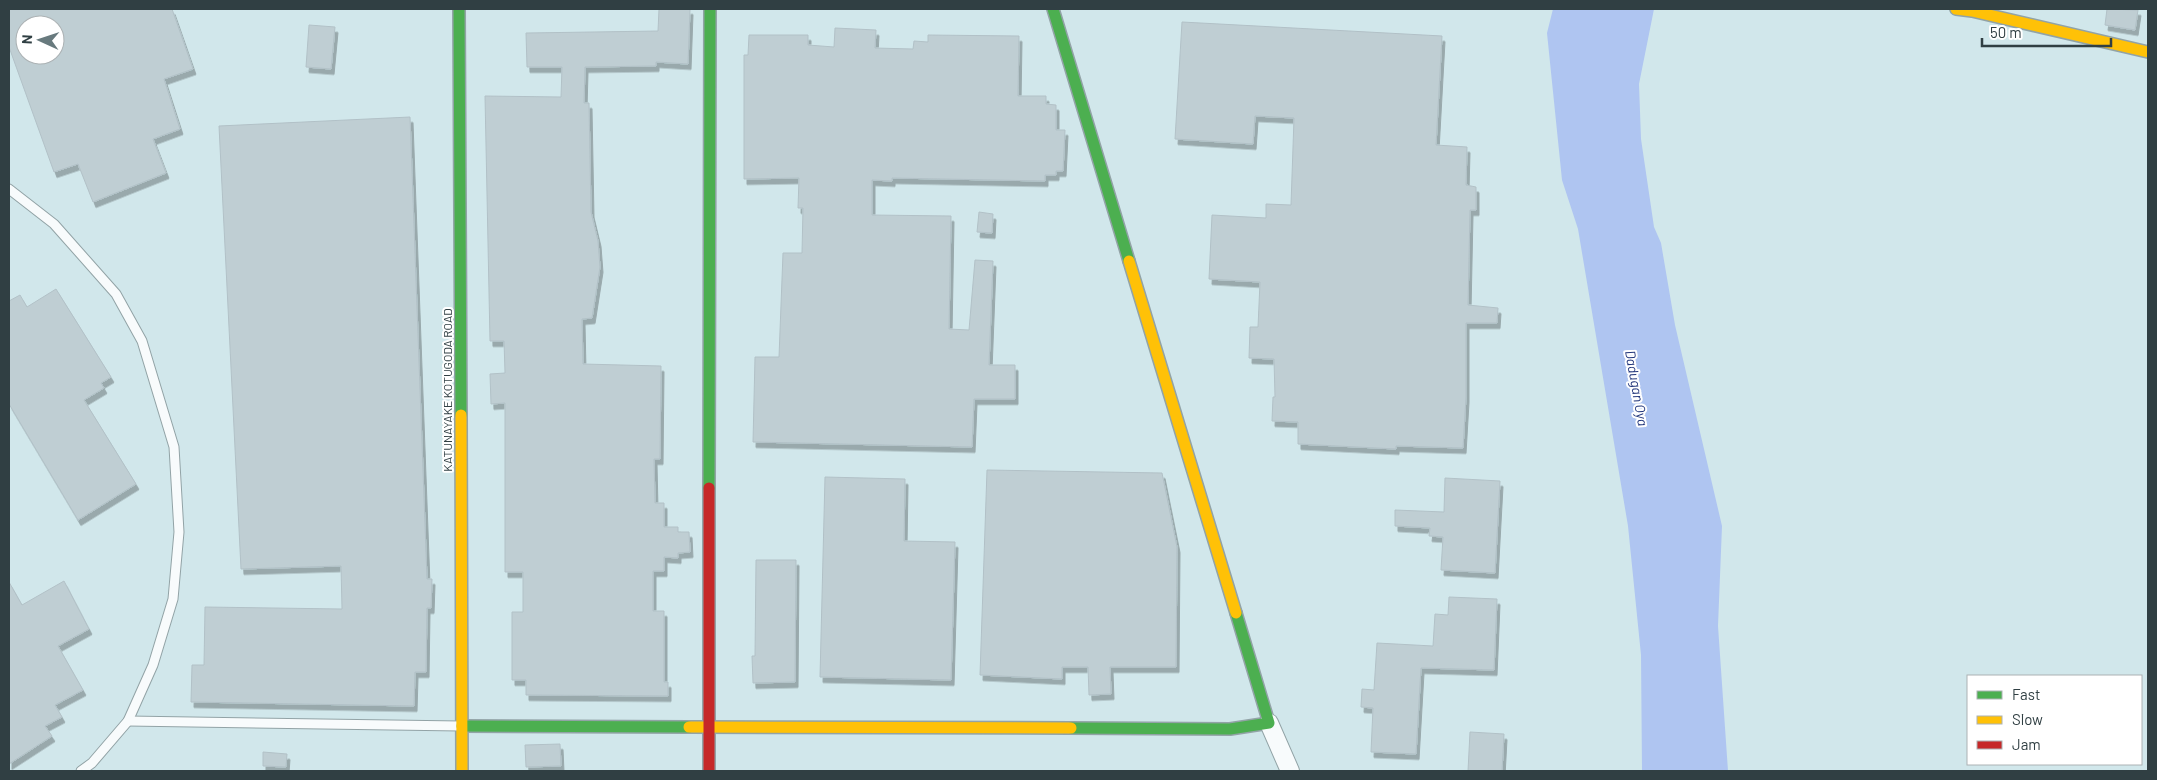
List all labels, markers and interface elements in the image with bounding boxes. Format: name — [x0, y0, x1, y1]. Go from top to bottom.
north arrow — [15, 15, 65, 65]
scale bar — [1982, 15, 2111, 47]
text: 50 m — [1990, 23, 2022, 41]
text: N — [18, 34, 35, 44]
street label: KATUNAYAKE KOTUGODA ROAD — [440, 308, 454, 472]
water label: Dadugan Oya — [1622, 349, 1652, 427]
legend — [1967, 675, 2142, 765]
text: Fast — [2012, 685, 2040, 703]
text: Slow — [2012, 710, 2043, 728]
text: Jam — [2012, 735, 2041, 753]

